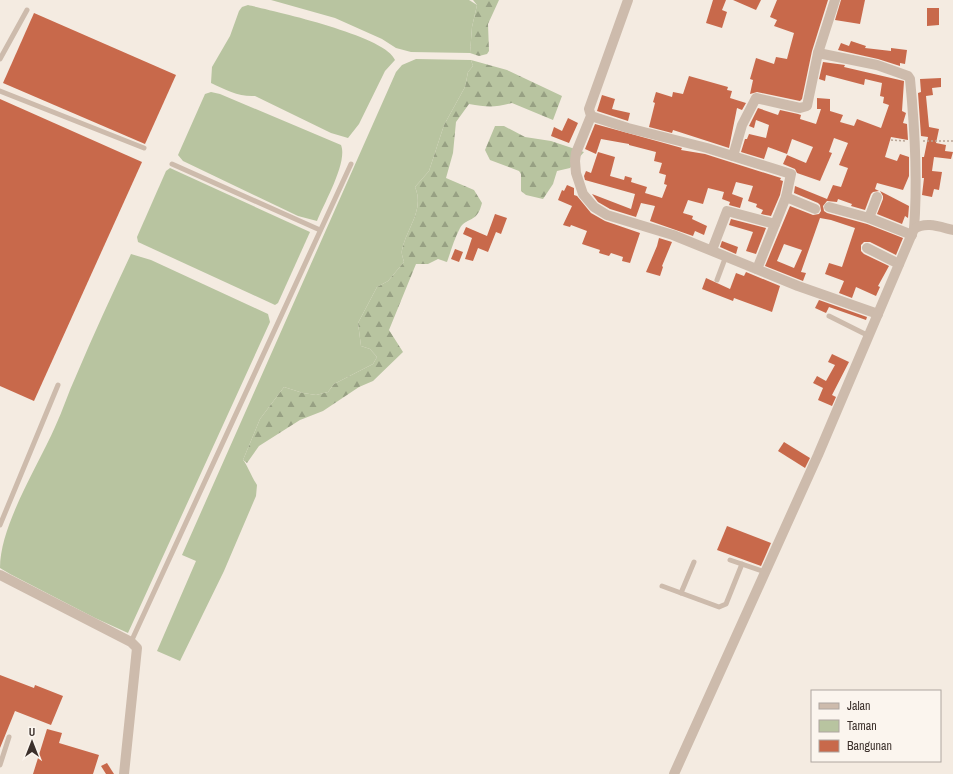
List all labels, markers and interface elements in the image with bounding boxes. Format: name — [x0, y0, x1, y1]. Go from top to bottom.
legend — [811, 690, 941, 762]
text: Jalan — [847, 698, 871, 714]
text: Taman — [847, 718, 877, 734]
north arrow — [12, 722, 52, 762]
text: U — [29, 725, 35, 739]
text: Bangunan — [847, 738, 892, 754]

